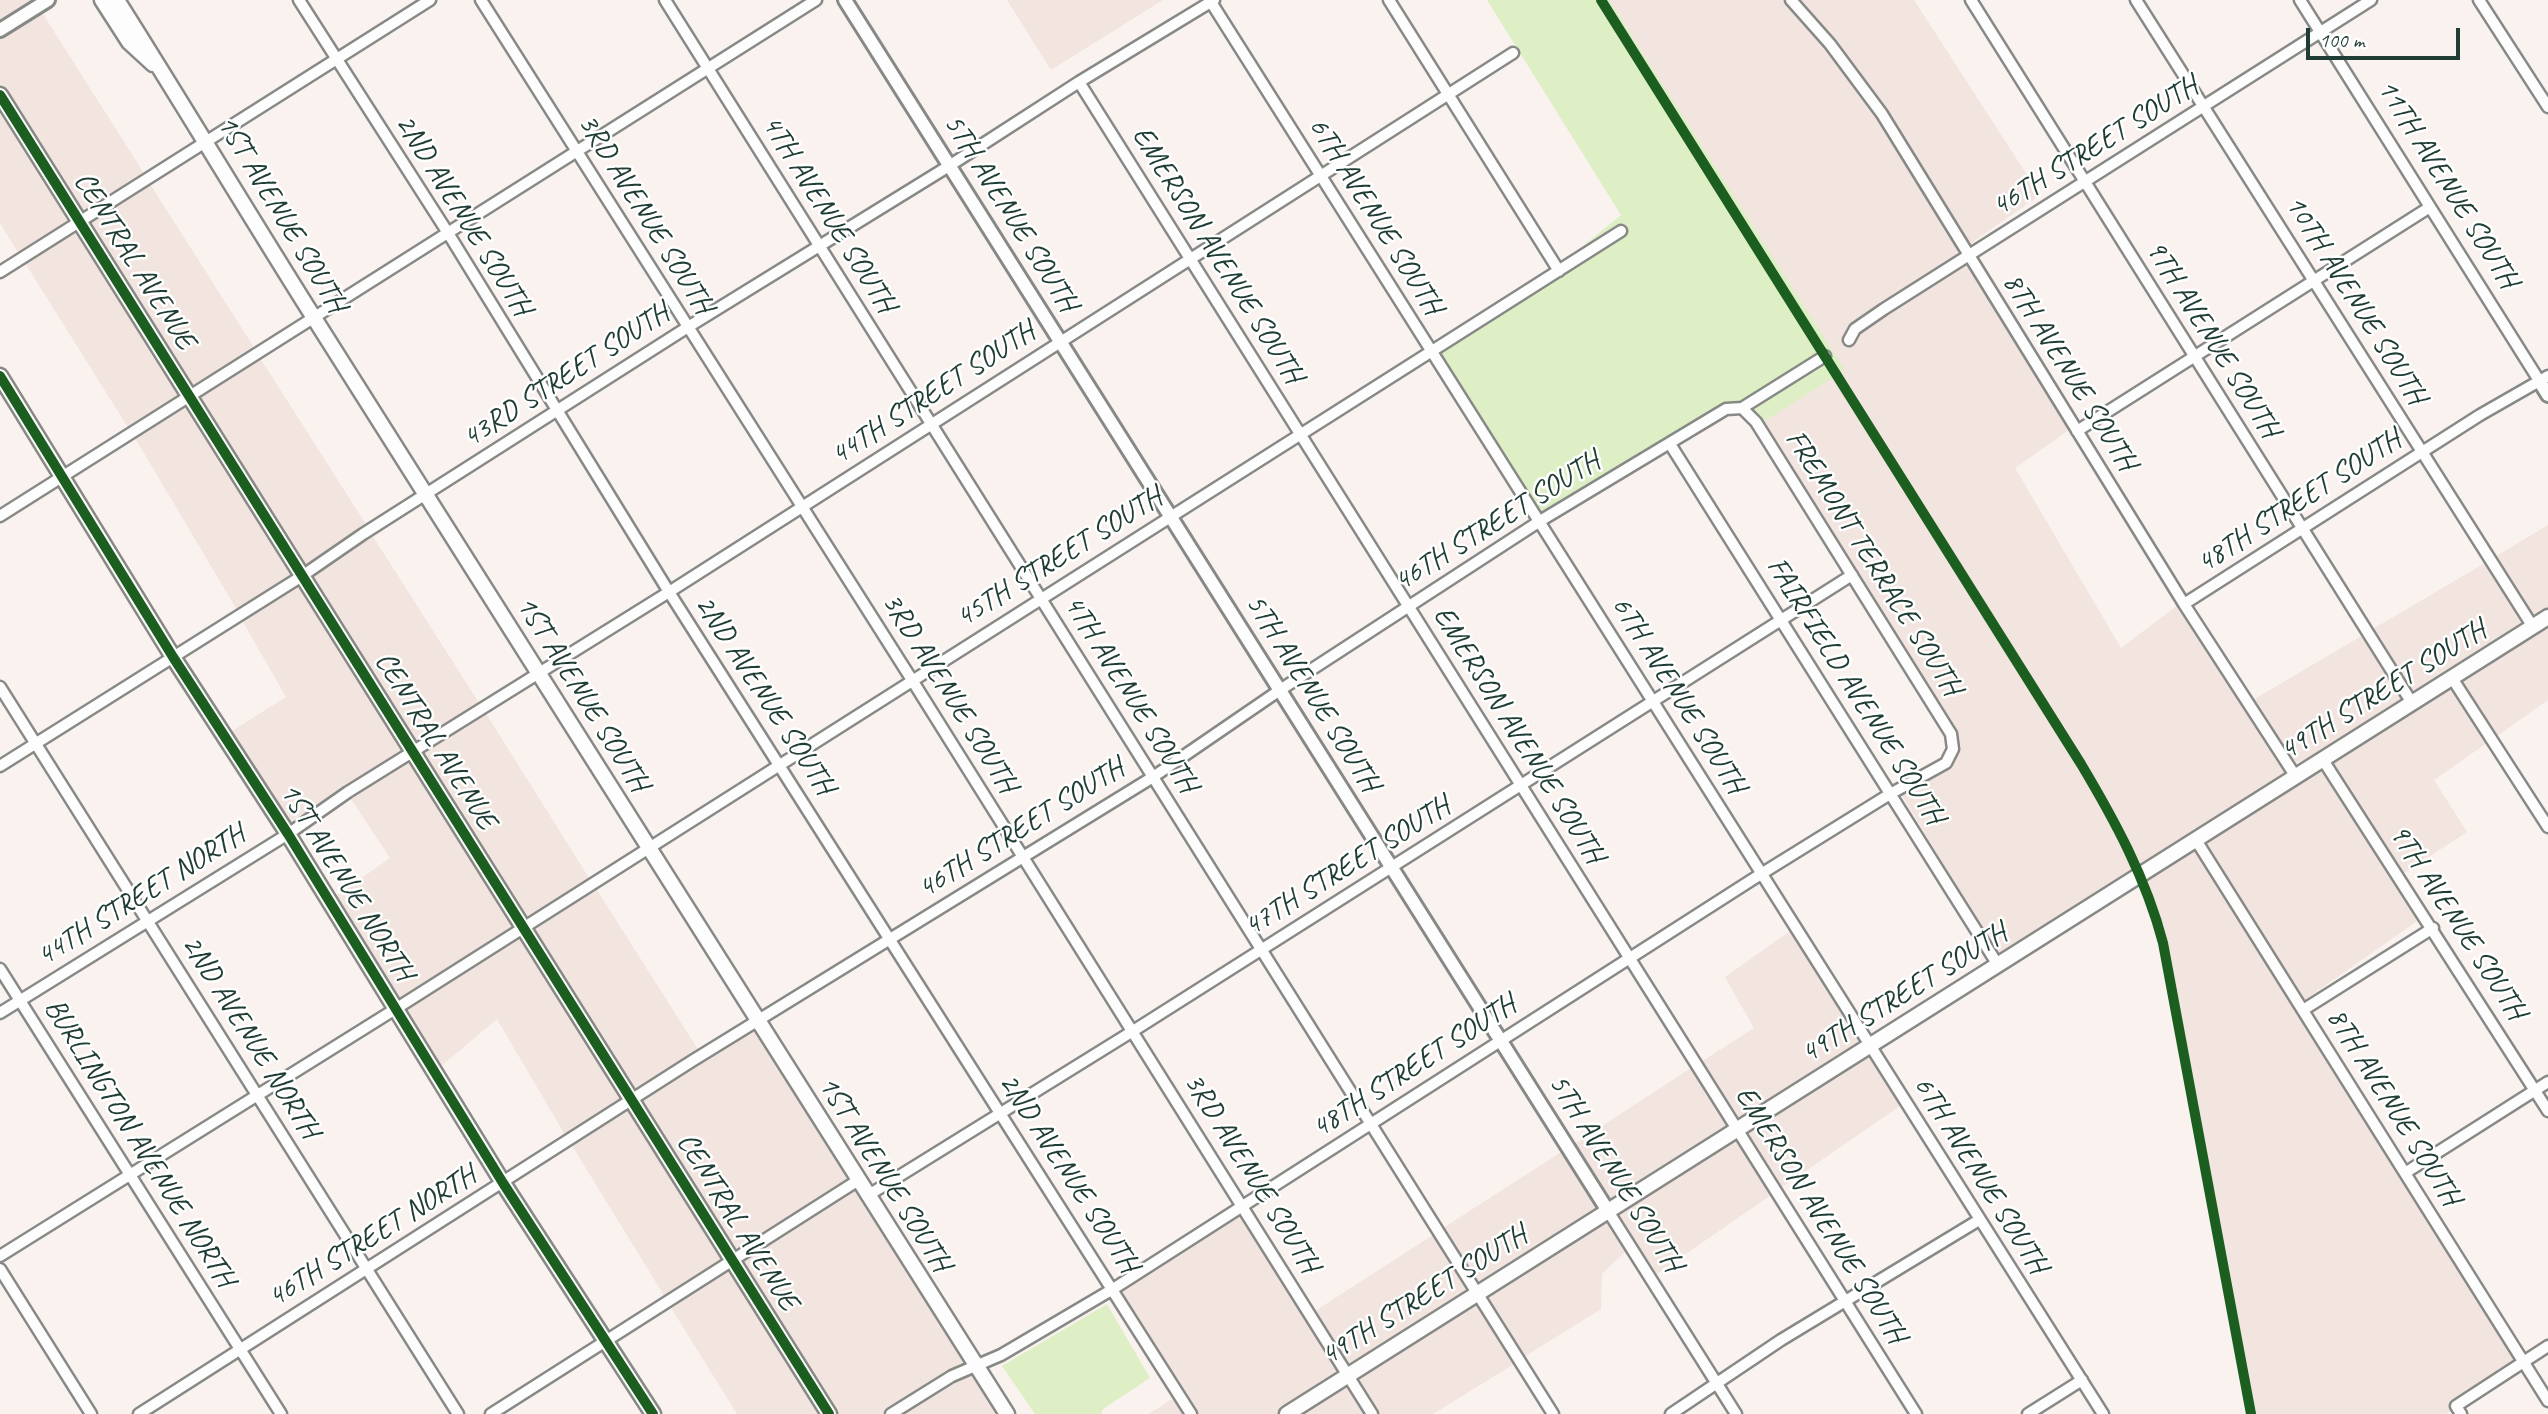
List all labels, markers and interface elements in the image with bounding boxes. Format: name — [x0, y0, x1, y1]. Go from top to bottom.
scale bar — [2310, 14, 2464, 58]
text: 100 m — [2319, 27, 2364, 53]
street label: 46TH STREET SOUTH — [1985, 69, 2205, 225]
street label: 11TH AVENUE SOUTH — [2368, 73, 2526, 295]
street label: 2ND AVENUE SOUTH — [387, 108, 539, 322]
street label: 3RD AVENUE SOUTH — [569, 108, 721, 320]
street label: 5TH AVENUE SOUTH — [935, 108, 1085, 318]
street label: 1ST AVENUE SOUTH — [208, 109, 354, 319]
street label: 4TH AVENUE SOUTH — [753, 109, 903, 319]
street label: 6TH AVENUE SOUTH — [1300, 111, 1450, 321]
street label: EMERSON AVENUE SOUTH — [1123, 120, 1311, 390]
street label: CENTRAL AVENUE — [65, 166, 203, 356]
street label: 10TH AVENUE SOUTH — [2276, 189, 2434, 411]
street label: 9TH AVENUE SOUTH — [2137, 234, 2287, 444]
street label: 8TH AVENUE SOUTH — [1994, 267, 2144, 477]
street label: 43RD STREET SOUTH — [456, 296, 676, 456]
street label: 44TH STREET SOUTH — [824, 315, 1042, 473]
street label: 48TH STREET SOUTH — [2190, 423, 2408, 581]
street label: FREMONT TERRACE SOUTH — [1777, 424, 1969, 702]
street label: 46TH STREET SOUTH — [1387, 444, 1607, 600]
street label: 45TH STREET SOUTH — [949, 480, 1169, 636]
street label: FAIRFIELD AVENUE SOUTH — [1758, 551, 1952, 831]
street label: 3RD AVENUE SOUTH — [873, 587, 1025, 799]
street label: 5TH AVENUE SOUTH — [1237, 588, 1387, 798]
street label: 2ND AVENUE SOUTH — [686, 589, 842, 801]
street label: 4TH AVENUE SOUTH — [1055, 589, 1205, 799]
street label: 1ST AVENUE SOUTH — [508, 590, 656, 798]
street label: 6TH AVENUE SOUTH — [1603, 590, 1753, 800]
street label: EMERSON AVENUE SOUTH — [1424, 600, 1612, 870]
street label: 49TH STREET SOUTH — [2273, 613, 2493, 769]
street label: CENTRAL AVENUE — [366, 646, 504, 836]
street label: 46TH STREET SOUTH — [911, 751, 1131, 907]
street label: 1ST AVENUE NORTH — [271, 777, 421, 987]
street label: 47TH STREET SOUTH — [1237, 789, 1457, 945]
street label: 44TH STREET NORTH — [30, 817, 252, 975]
street label: 9TH AVENUE SOUTH — [2380, 818, 2534, 1026]
street label: 49TH STREET SOUTH — [1794, 916, 2014, 1072]
street label: 2ND AVENUE NORTH — [173, 929, 327, 1145]
street label: 48TH STREET SOUTH — [1305, 988, 1523, 1146]
street label: BURLINGTON AVENUE NORTH — [36, 992, 242, 1294]
street label: 8TH AVENUE SOUTH — [2318, 1002, 2468, 1212]
street label: 2ND AVENUE SOUTH — [990, 1067, 1146, 1279]
street label: 3RD AVENUE SOUTH — [1175, 1067, 1327, 1279]
street label: 5TH AVENUE SOUTH — [1540, 1068, 1690, 1278]
street label: 1ST AVENUE SOUTH — [810, 1070, 958, 1278]
street label: 6TH AVENUE SOUTH — [1905, 1070, 2055, 1280]
street label: EMERSON AVENUE SOUTH — [1726, 1080, 1914, 1350]
street label: CENTRAL AVENUE — [668, 1127, 806, 1317]
street label: 46TH STREET NORTH — [261, 1158, 483, 1316]
street label: 49TH STREET SOUTH — [1314, 1218, 1534, 1374]

